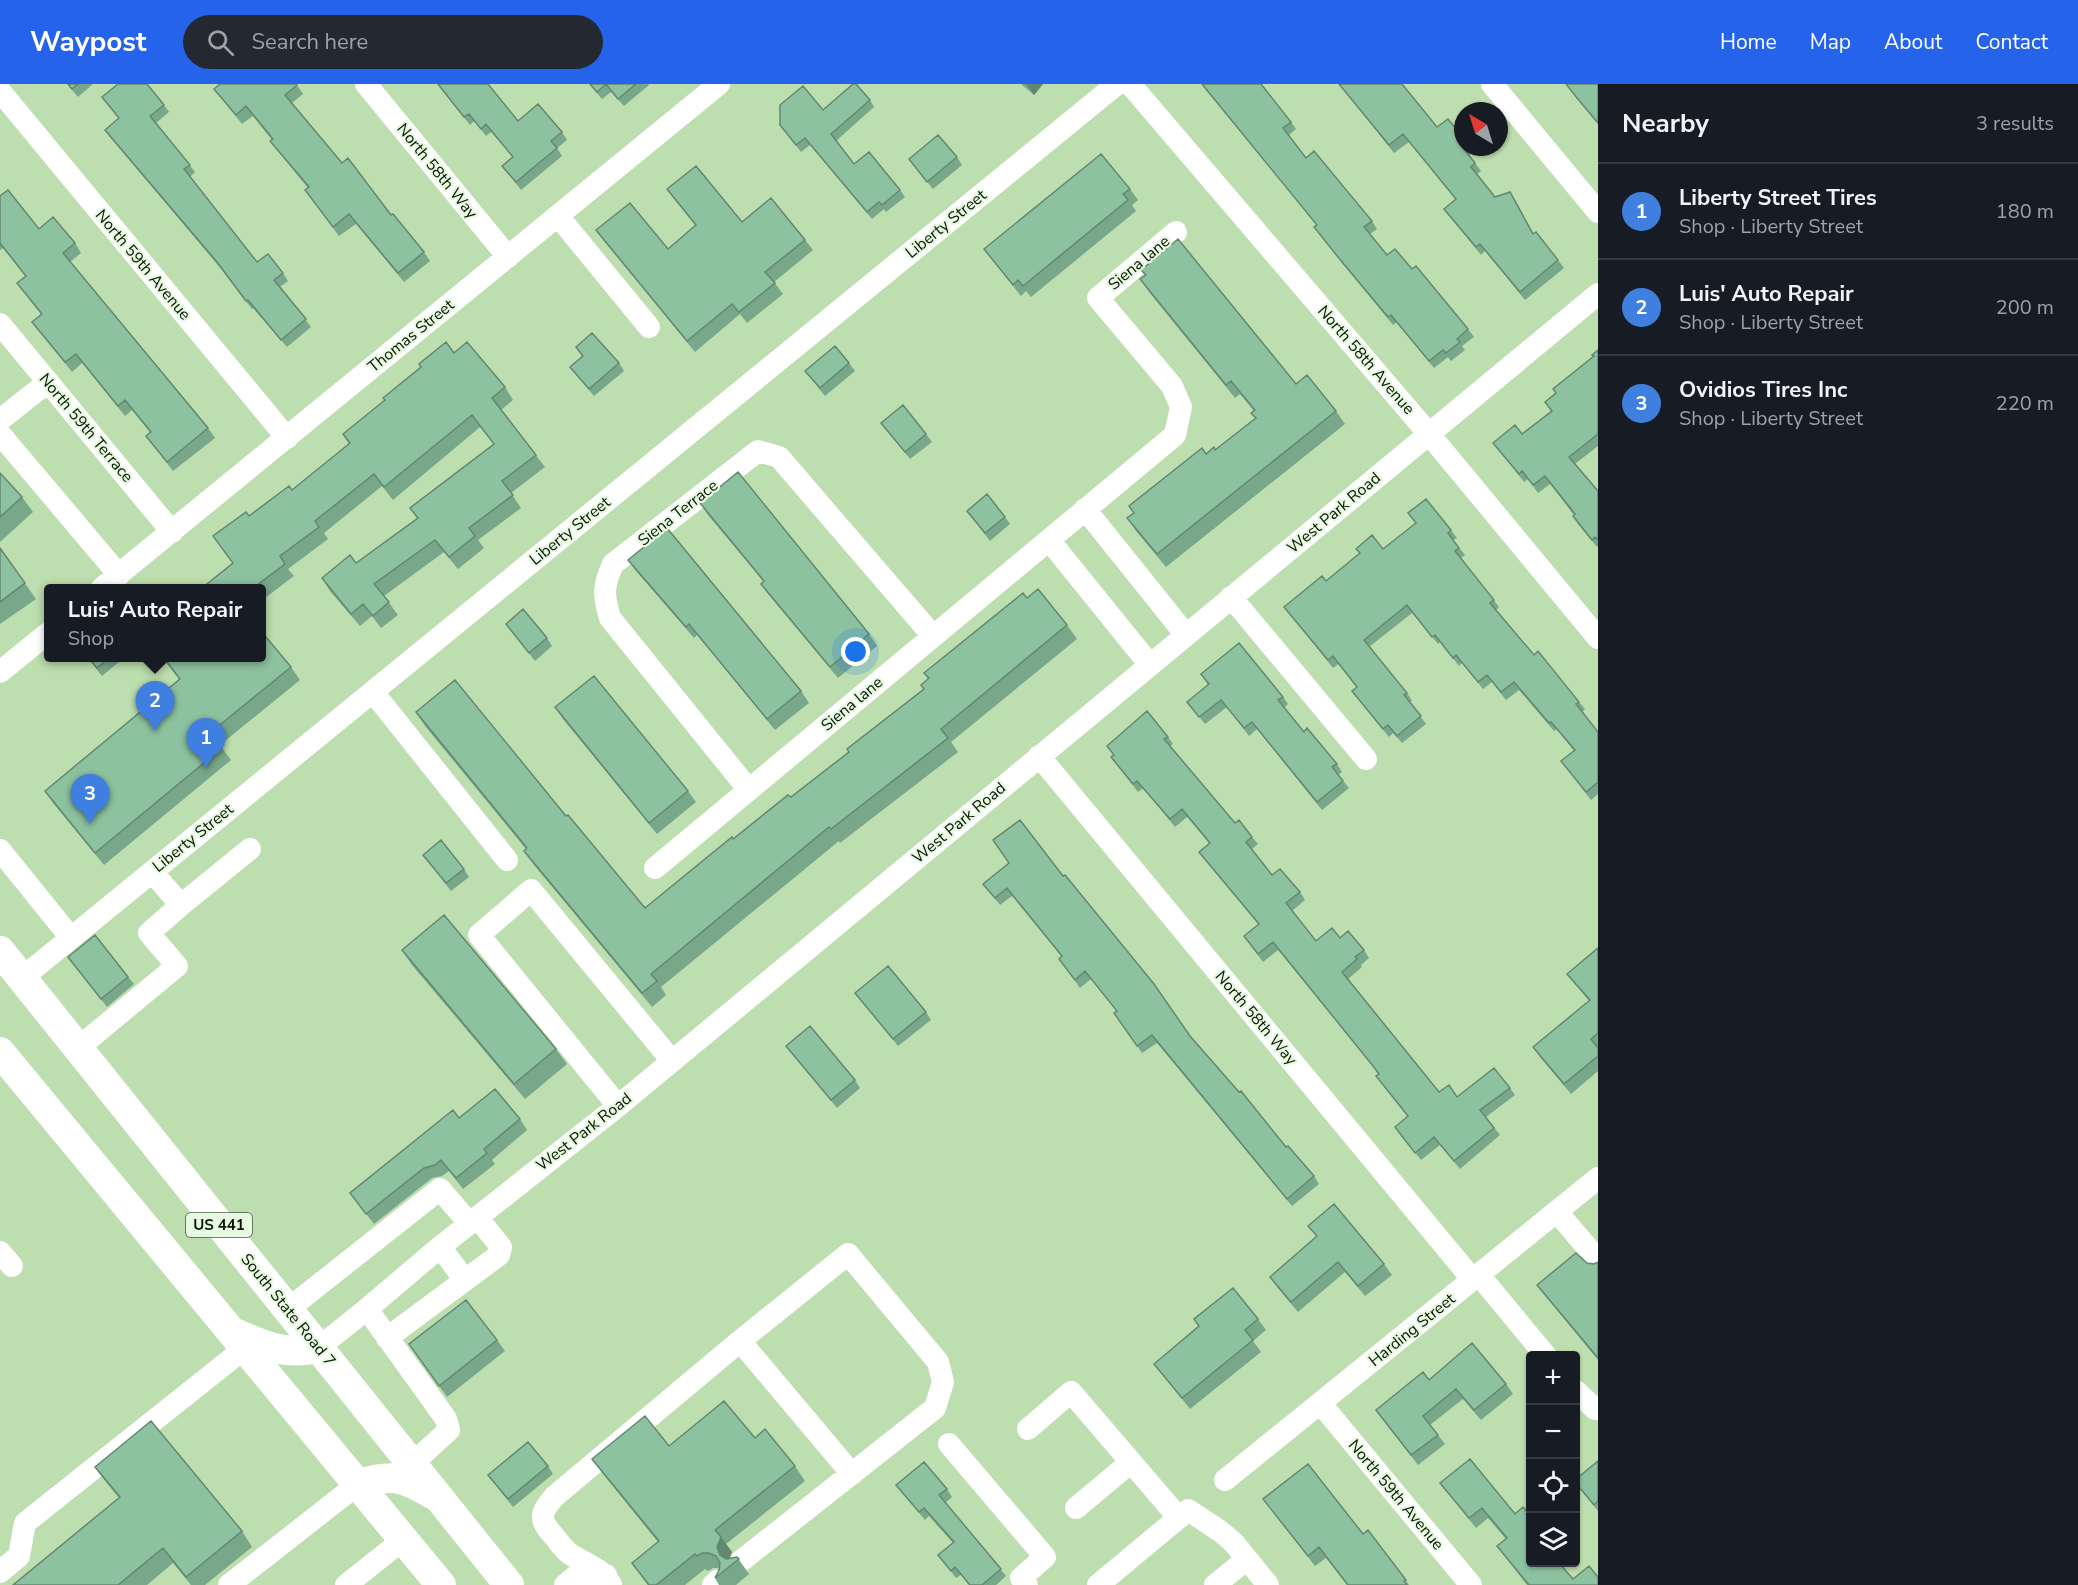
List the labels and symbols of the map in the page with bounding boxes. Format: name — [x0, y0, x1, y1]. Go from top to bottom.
north arrow — [1454, 102, 1508, 156]
street label: North 58th Way — [392, 119, 483, 224]
street label: Liberty Street — [901, 184, 991, 263]
street label: North 59th Avenue — [90, 205, 196, 325]
street label: Siena lane — [1103, 231, 1175, 295]
street label: Thomas Street — [363, 294, 459, 378]
street label: North 58th Avenue — [1312, 301, 1420, 419]
street label: North 59th Terrace — [34, 369, 138, 487]
street label: West Park Road — [1283, 467, 1385, 559]
street label: Siena Terrace — [633, 475, 723, 551]
street label: Liberty Street — [525, 491, 615, 570]
your location — [841, 637, 870, 666]
street label: Siena lane — [816, 672, 888, 736]
pin: 2 — [136, 682, 174, 731]
pin: 1 — [186, 718, 226, 768]
pin: 3 — [70, 774, 110, 824]
street label: West Park Road — [908, 777, 1010, 869]
street label: Liberty Street — [148, 798, 238, 877]
street label: North 58th Way — [1210, 966, 1303, 1070]
street label: West Park Road — [532, 1088, 636, 1176]
road number: US 441 — [186, 1213, 252, 1237]
street label: South State Road 7 — [236, 1249, 340, 1371]
street label: Harding Street — [1364, 1288, 1460, 1372]
street label: North 59th Avenue — [1343, 1435, 1449, 1555]

